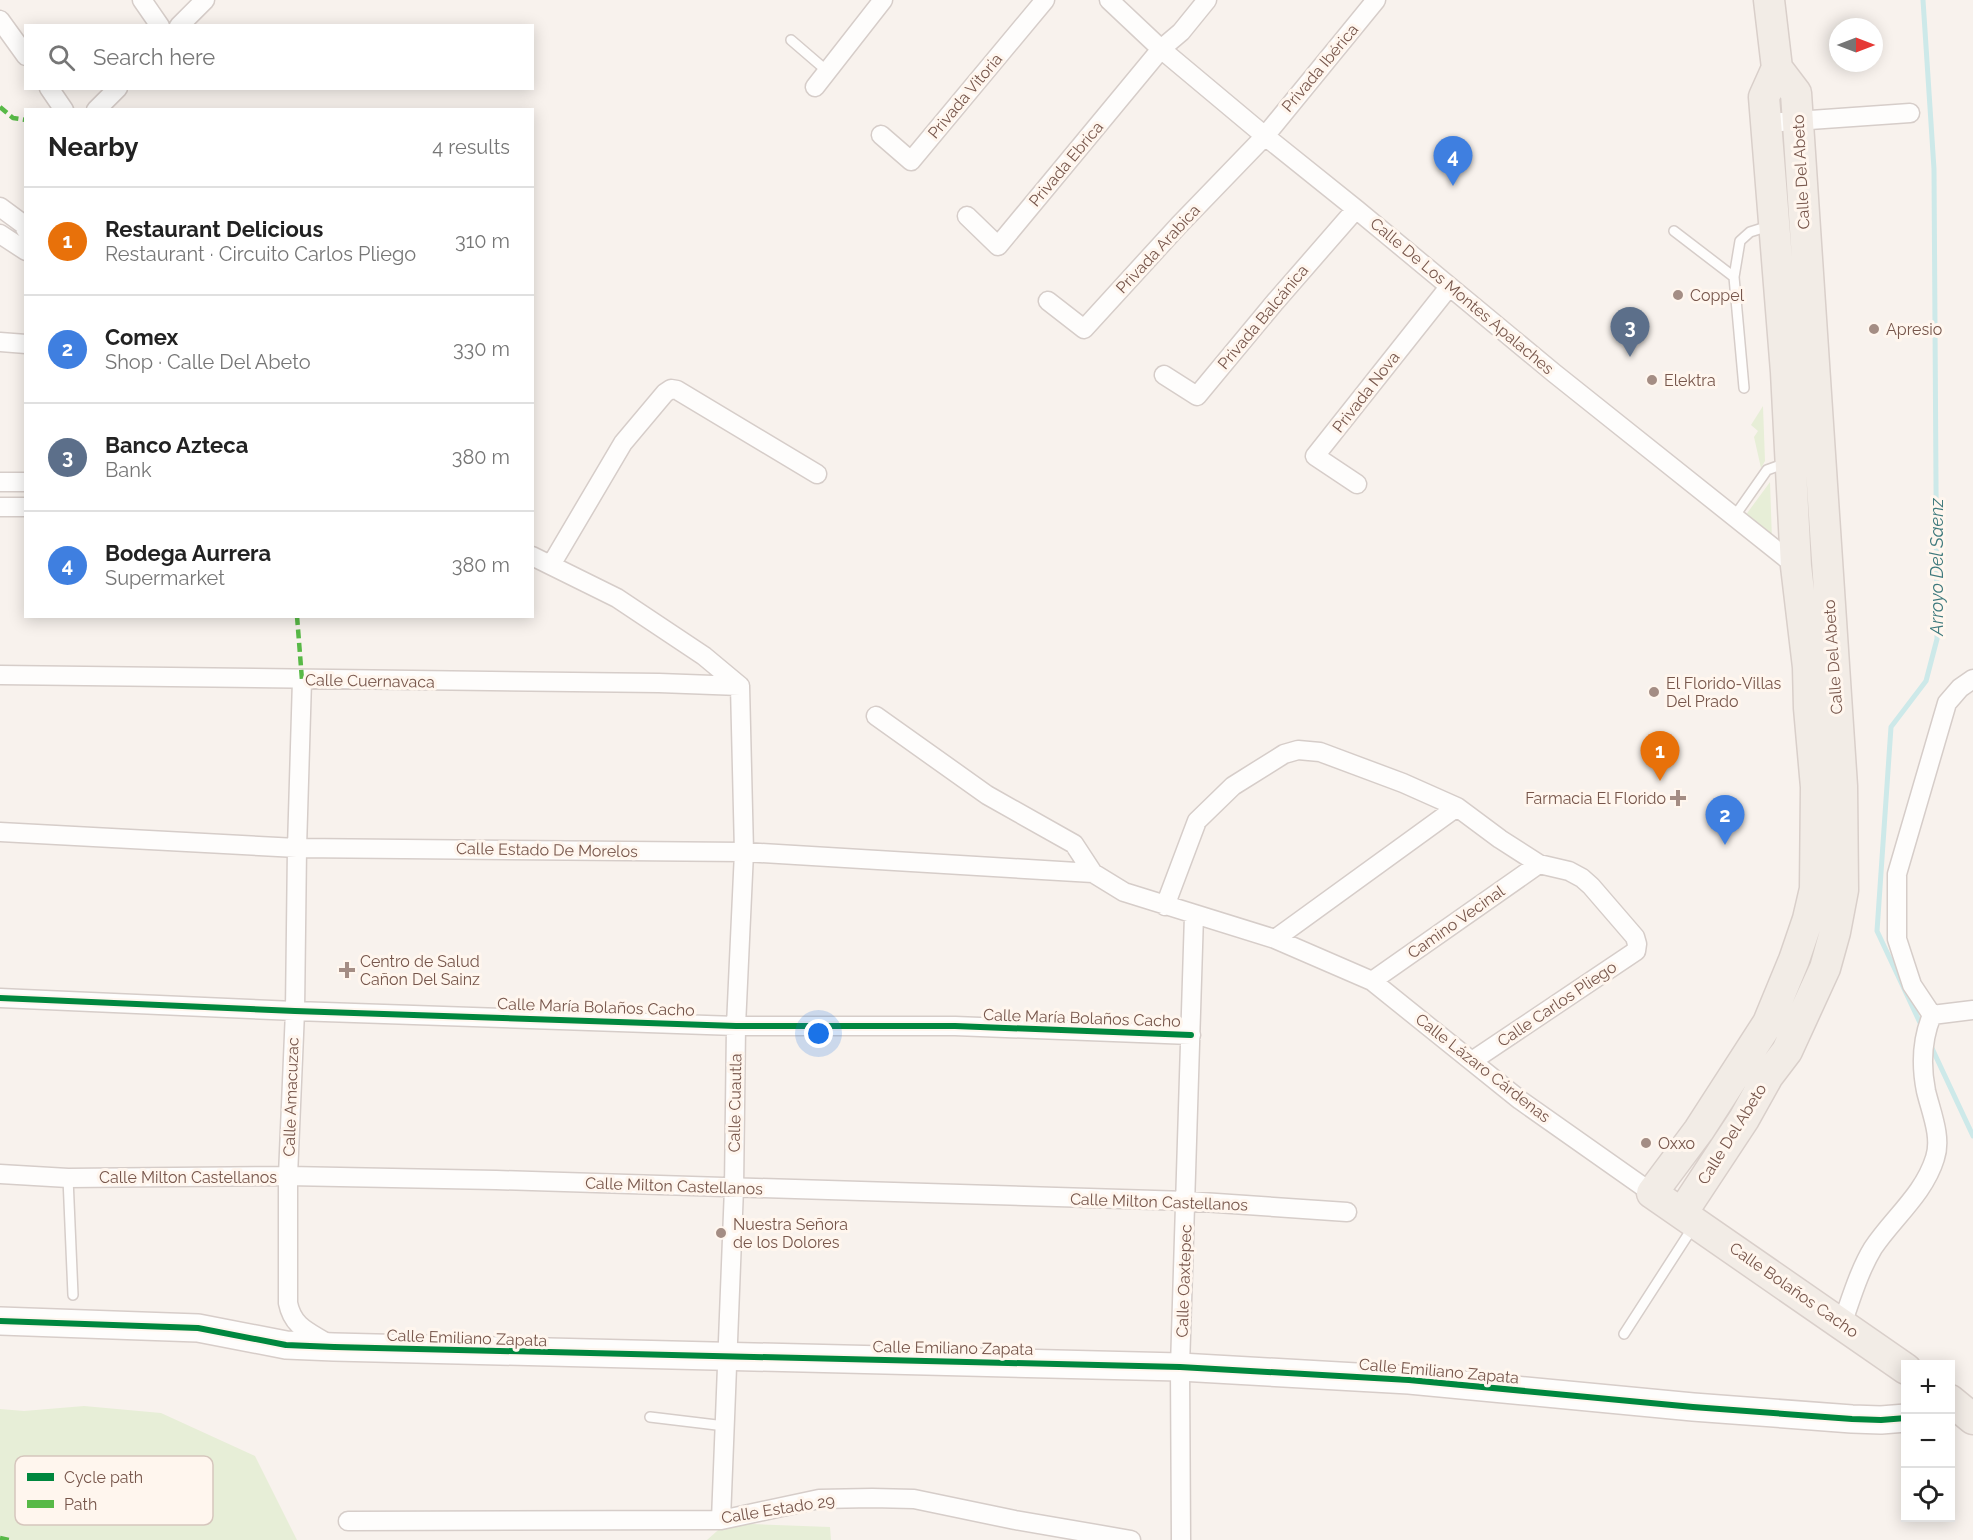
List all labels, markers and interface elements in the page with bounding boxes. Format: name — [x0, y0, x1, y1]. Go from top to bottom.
north arrow — [1829, 18, 1883, 72]
street label: Privada Ibérica — [1278, 20, 1362, 116]
search box — [24, 24, 534, 90]
icon: search — [45, 41, 78, 74]
text: Search here — [93, 44, 215, 70]
street label: Privada Vitoria — [924, 50, 1006, 142]
street label: Calle Del Abeto — [1789, 114, 1813, 230]
street label: Privada Ebrica — [1025, 118, 1107, 210]
text: Nearby — [48, 132, 138, 162]
text: 4 results — [432, 135, 510, 159]
pin: 4 — [1434, 136, 1472, 186]
street label: Privada Arabica — [1112, 201, 1204, 297]
street label: Calle De Los Montes Apalaches — [1366, 214, 1558, 379]
text: Restaurant Delicious — [105, 216, 323, 242]
text: 1 — [63, 229, 72, 253]
text: 310 m — [455, 229, 510, 253]
text: Restaurant · Circuito Carlos Pliego — [105, 242, 416, 266]
street label: Privada Balcánica — [1214, 261, 1312, 373]
place label: Coppel — [1690, 286, 1745, 305]
marker: Coppel — [1671, 288, 1685, 302]
pin: 3 — [1610, 308, 1650, 357]
place label: Apresio — [1886, 320, 1942, 339]
marker: Apresio — [1867, 322, 1881, 336]
text: Comex — [105, 324, 178, 350]
text: 2 — [62, 337, 73, 361]
text: 330 m — [453, 337, 510, 361]
street label: Privada Nova — [1329, 348, 1403, 436]
text: Shop · Calle Del Abeto — [105, 350, 311, 374]
place label: Elektra — [1664, 371, 1716, 390]
marker: Elektra — [1645, 373, 1659, 387]
text: Banco Azteca — [105, 432, 248, 458]
text: 3 — [62, 445, 73, 469]
text: 380 m — [452, 445, 510, 469]
text: Bank — [105, 458, 151, 482]
water label: Arroyo Del Saenz — [1926, 498, 1947, 637]
text: Bodega Aurrera — [105, 540, 271, 566]
text: 4 — [62, 553, 73, 577]
text: 380 m — [452, 553, 510, 577]
text: Supermarket — [105, 566, 225, 590]
street label: Calle Del Abeto — [1820, 599, 1846, 715]
street label: Calle Cuernavaca — [305, 670, 435, 692]
place label: El Florido-Villas Del Prado — [1666, 674, 1782, 711]
marker: El Florido-Villas Del Prado — [1647, 685, 1661, 699]
pin: 1 — [1640, 732, 1680, 781]
place label: Farmacia El Florido — [1525, 789, 1666, 808]
marker: Farmacia El Florido — [1671, 791, 1685, 805]
pin: 2 — [1706, 796, 1744, 845]
street label: Calle Estado De Morelos — [456, 839, 638, 861]
street label: Camino Vecinal — [1404, 881, 1509, 963]
place label: Centro de Salud Cañon Del Sainz — [360, 952, 480, 989]
street label: Calle Carlos Pliego — [1494, 957, 1620, 1051]
marker: Centro de Salud Cañon Del Sainz — [338, 961, 356, 979]
street label: Calle María Bolaños Cacho — [497, 994, 695, 1020]
street label: Calle María Bolaños Cacho — [983, 1005, 1181, 1031]
street label: Calle Lázaro Cárdenas — [1412, 1010, 1554, 1127]
your location — [804, 1019, 833, 1048]
street label: Calle Amacuzac — [279, 1037, 303, 1157]
street label: Calle Cuautla — [725, 1053, 745, 1153]
street label: Calle Del Abeto — [1693, 1080, 1771, 1188]
place label: Oxxo — [1658, 1134, 1695, 1153]
marker: Oxxo — [1639, 1136, 1653, 1150]
street label: Calle Milton Castellanos — [99, 1168, 277, 1187]
street label: Calle Milton Castellanos — [585, 1173, 764, 1199]
street label: Calle Milton Castellanos — [1070, 1189, 1249, 1215]
place label: Nuestra Señora de los Dolores — [733, 1215, 848, 1252]
street label: Calle Oaxtepec — [1173, 1224, 1195, 1338]
marker: Nuestra Señora de los Dolores — [714, 1226, 728, 1240]
street label: Calle Bolaños Cacho — [1726, 1238, 1862, 1342]
street label: Calle Emiliano Zapata — [386, 1326, 548, 1350]
street label: Calle Emiliano Zapata — [873, 1337, 1033, 1359]
street label: Calle Emiliano Zapata — [1358, 1355, 1520, 1387]
map controls — [1901, 1360, 1955, 1522]
button: + — [1901, 1360, 1955, 1414]
button: − — [1901, 1414, 1955, 1468]
legend — [15, 1456, 213, 1525]
text: Cycle path — [64, 1468, 143, 1487]
button: locate — [1901, 1468, 1955, 1522]
street label: Calle Estado 29 — [720, 1491, 836, 1527]
text: Path — [64, 1495, 97, 1514]

